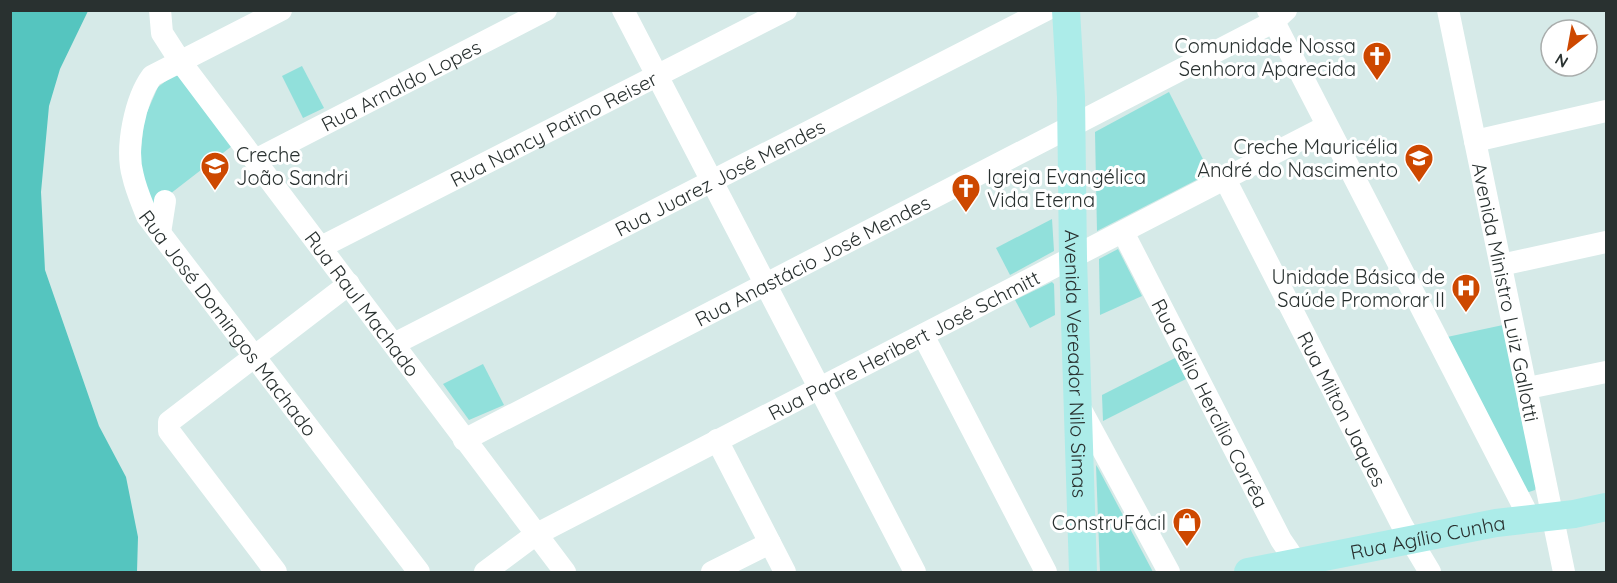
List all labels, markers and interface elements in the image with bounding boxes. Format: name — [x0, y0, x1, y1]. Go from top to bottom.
north arrow — [1539, 18, 1599, 78]
street label: Rua Arnaldo Lopes — [317, 33, 485, 136]
place label: Comunidade Nossa Senhora Aparecida — [1175, 33, 1356, 81]
church icon: Comunidade Nossa Senhora Aparecida — [1361, 40, 1393, 82]
text: N — [1551, 49, 1571, 72]
street label: Rua Nancy Patino Reiser — [446, 65, 662, 192]
street label: Rua Juarez José Mendes — [610, 113, 829, 241]
place label: Creche Mauricélia André do Nascimento — [1197, 134, 1398, 182]
place label: Creche João Sandri — [236, 142, 348, 190]
school or university icon: Creche Mauricélia André do Nascimento — [1403, 142, 1435, 184]
school or university icon: Creche João Sandri — [199, 150, 231, 192]
street label: Avenida Ministro Luiz Gallotti — [1467, 160, 1545, 424]
place label: Igreja Evangélica Vida Eterna — [987, 164, 1146, 212]
church icon: Igreja Evangélica Vida Eterna — [950, 172, 982, 214]
street label: Rua Anastácio José Mendes — [690, 189, 934, 331]
street label: Rua José Domingos Machado — [134, 205, 323, 441]
street label: Rua Raul Machado — [300, 226, 426, 381]
street label: Avenida Vereador Nilo Simas — [1060, 230, 1093, 498]
street label: Rua Padre Heribert José Schmitt — [764, 264, 1044, 425]
place label: Unidade Básica de Saúde Promorar II — [1272, 264, 1445, 312]
hospital icon: Unidade Básica de Saúde Promorar II — [1450, 272, 1482, 314]
street label: Rua Gélio Hercílio Corrêa — [1147, 294, 1275, 512]
street label: Rua Milton Jaques — [1292, 327, 1393, 491]
shop icon: ConstruFácil — [1171, 506, 1203, 548]
place label: ConstruFácil — [1052, 510, 1166, 535]
street label: Rua Agílio Cunha — [1348, 510, 1507, 564]

